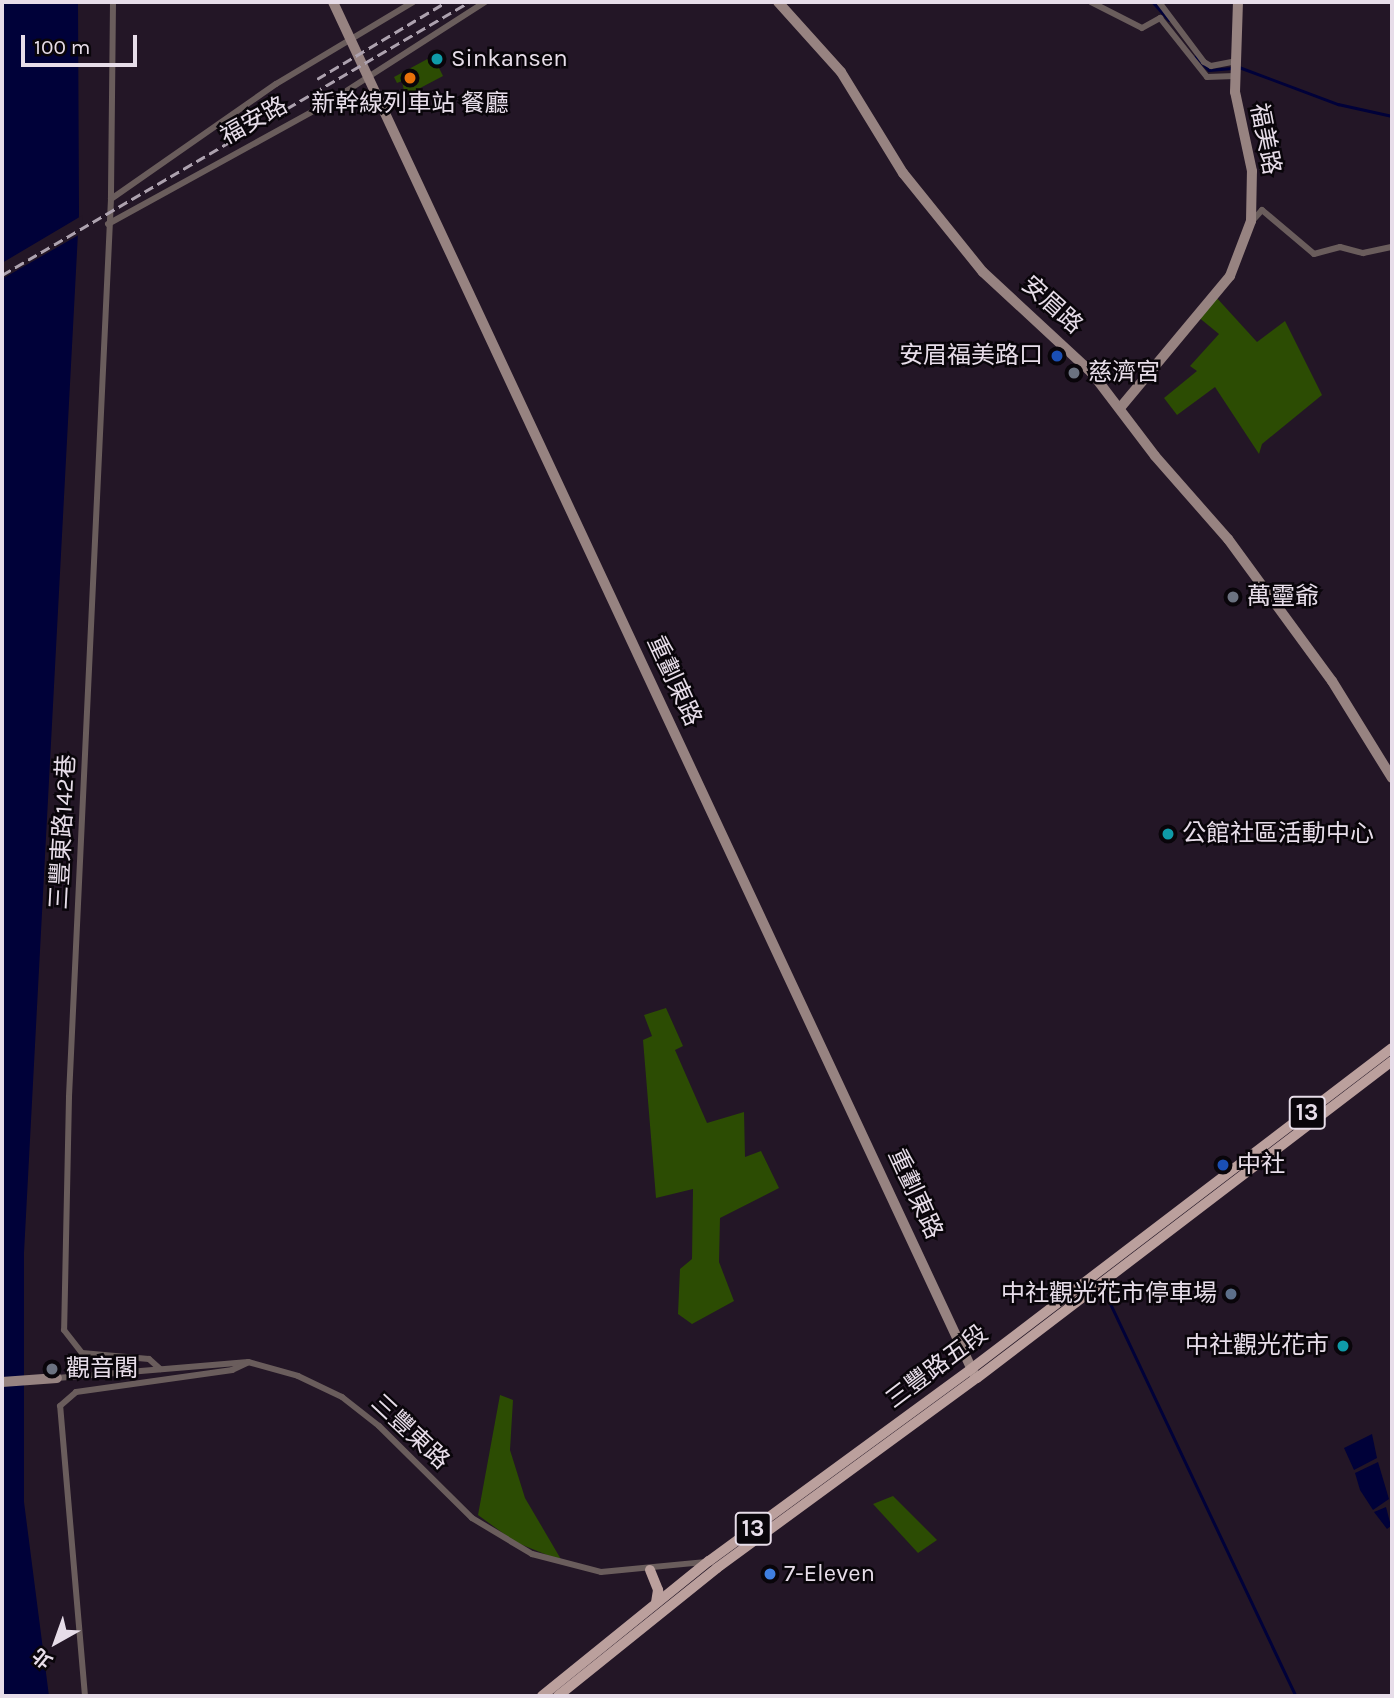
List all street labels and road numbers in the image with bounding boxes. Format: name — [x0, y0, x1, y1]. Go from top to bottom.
street label: 福安路 — [216, 91, 292, 151]
street label: 福美路 — [1244, 101, 1286, 177]
street label: 安眉路 — [1016, 270, 1088, 340]
street label: 重劃東路 — [641, 631, 707, 731]
street label: 三豐東路142巷 — [45, 754, 81, 910]
road number: 13 — [1288, 1094, 1326, 1132]
street label: 重劃東路 — [882, 1144, 948, 1244]
street label: 三豐路五段 — [880, 1319, 994, 1415]
street label: 三豐東路 — [365, 1389, 455, 1475]
road number: 13 — [734, 1510, 772, 1548]

